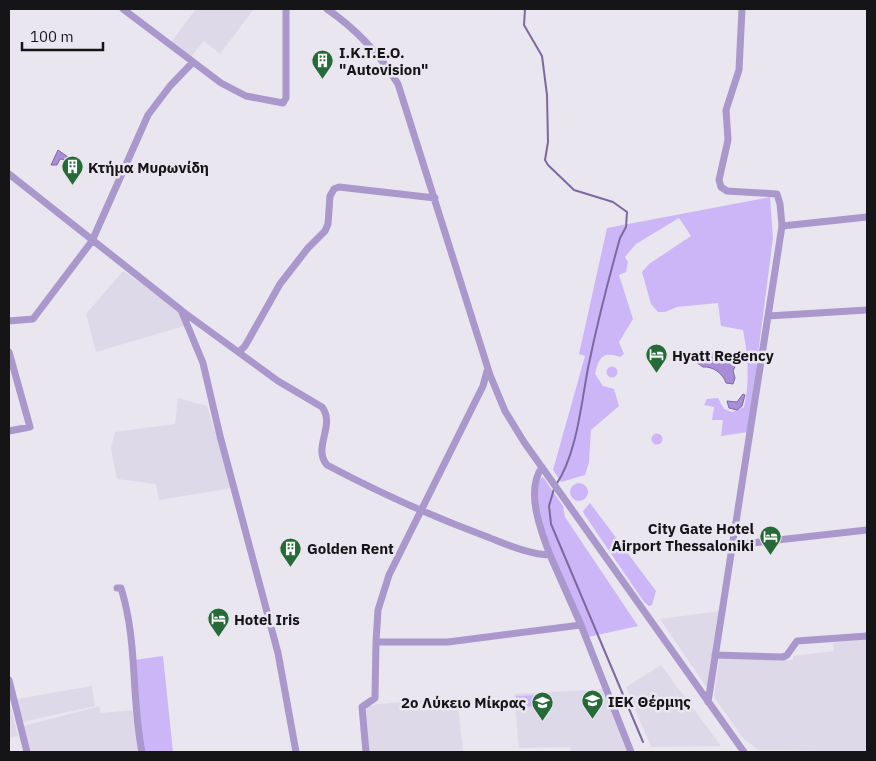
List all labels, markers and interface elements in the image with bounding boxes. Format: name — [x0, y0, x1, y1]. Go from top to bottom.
scale bar — [22, 20, 104, 52]
text: 100 m — [30, 27, 74, 46]
place label: I.Κ.Τ.Ε.Ο. "Autovision" — [339, 43, 428, 79]
building icon: I.Κ.Τ.Ε.Ο. "Autovision" — [311, 49, 335, 80]
building icon: Κτήμα Μυρωνίδη — [60, 155, 84, 186]
place label: Κτήμα Μυρωνίδη — [88, 158, 209, 177]
hotel icon: Hyatt Regency — [644, 343, 668, 374]
place label: Hyatt Regency — [672, 346, 774, 365]
place label: City Gate Hotel Airport Thessaloniki — [612, 519, 754, 555]
hotel icon: City Gate Hotel Airport Thessaloniki — [758, 525, 782, 556]
building icon: Golden Rent — [279, 536, 303, 567]
place label: Golden Rent — [307, 539, 394, 558]
hotel icon: Hotel Iris — [206, 607, 230, 638]
place label: Hotel Iris — [234, 610, 300, 629]
school or university icon: ΙΕΚ Θέρμης — [580, 689, 604, 720]
school or university icon: 2ο Λύκειο Μίκρας — [530, 690, 554, 721]
place label: ΙΕΚ Θέρμης — [608, 692, 691, 711]
place label: 2ο Λύκειο Μίκρας — [401, 693, 526, 712]

